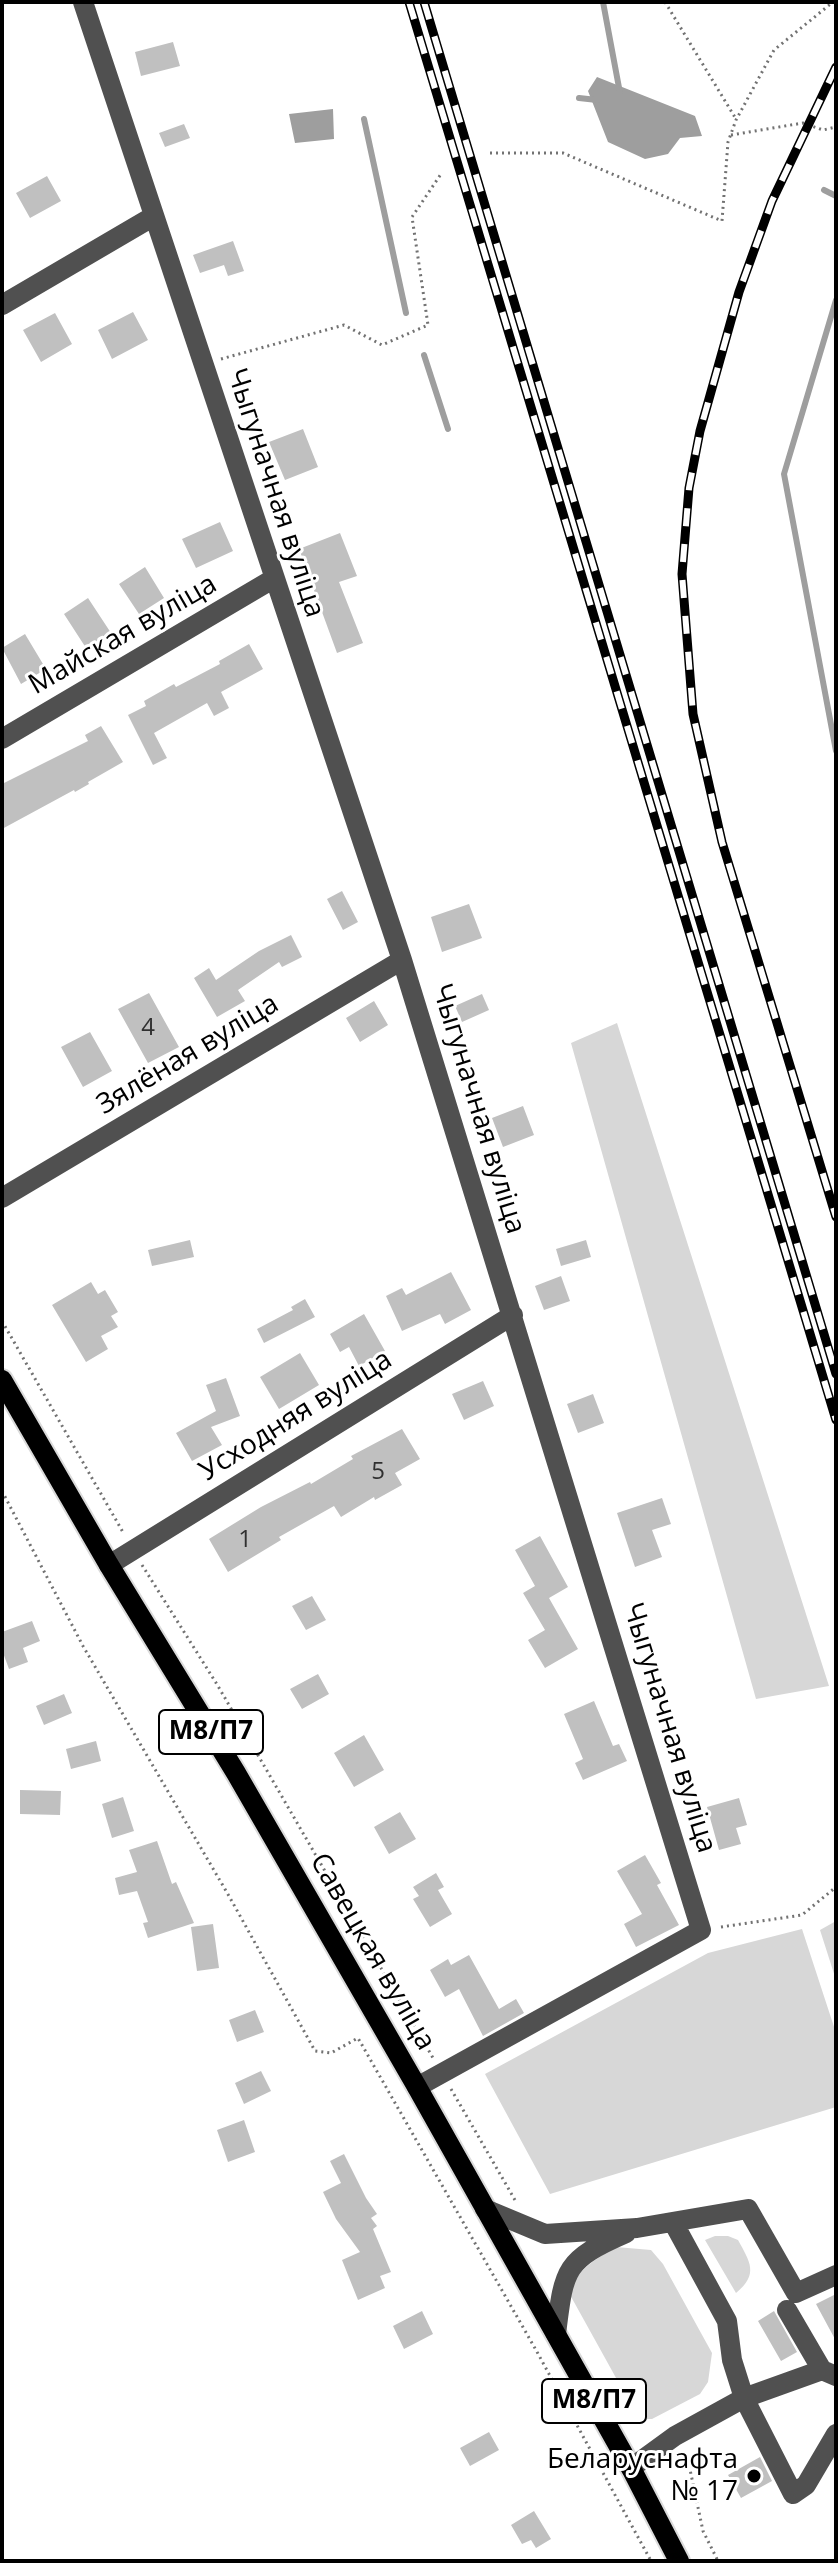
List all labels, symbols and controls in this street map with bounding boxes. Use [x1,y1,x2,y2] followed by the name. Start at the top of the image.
[219,364,331,622] street label: Чыгуначная вуліца
[23,568,223,702] street label: Майская вуліца
[424,980,532,1238] street label: Чыгуначная вуліца
[91,988,285,1122] street label: Зялёная вуліца
[141,1014,155,1042] house number: 4
[194,1343,398,1489] street label: Усходняя вуліца
[371,1458,385,1486] house number: 5
[238,1526,252,1554] house number: 1
[615,1599,723,1857] street label: Чыгуначная вуліца
[159,1710,263,1754] road number: М8/П7
[302,1848,442,2056] street label: Савецкая вуліца
[542,2379,646,2423] road number: М8/П7
[547,2443,738,2509] place label: Беларуснафта № 17
[745,2467,763,2485] marker: Беларуснафта № 17

